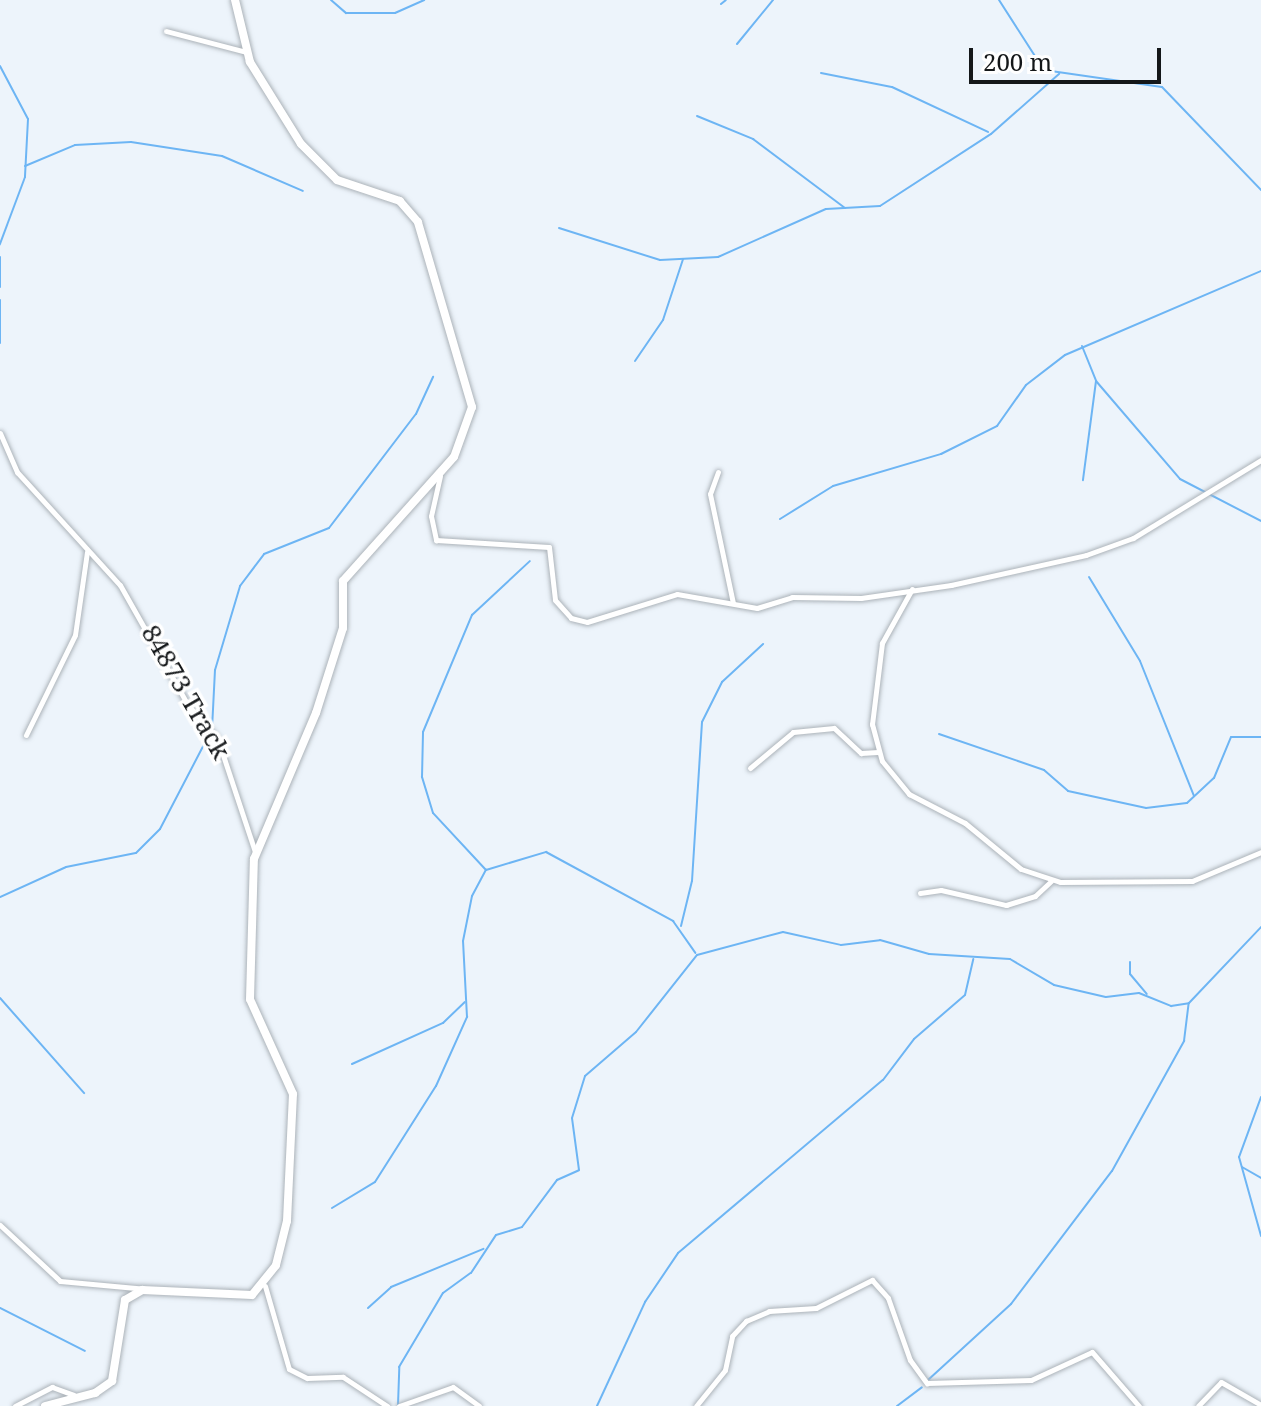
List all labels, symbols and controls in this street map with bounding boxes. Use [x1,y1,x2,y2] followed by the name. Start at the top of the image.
[973,32,1165,82] scale bar
[983,45,1052,78] text: 200 m
[135,619,237,765] street label: 84873 Track

